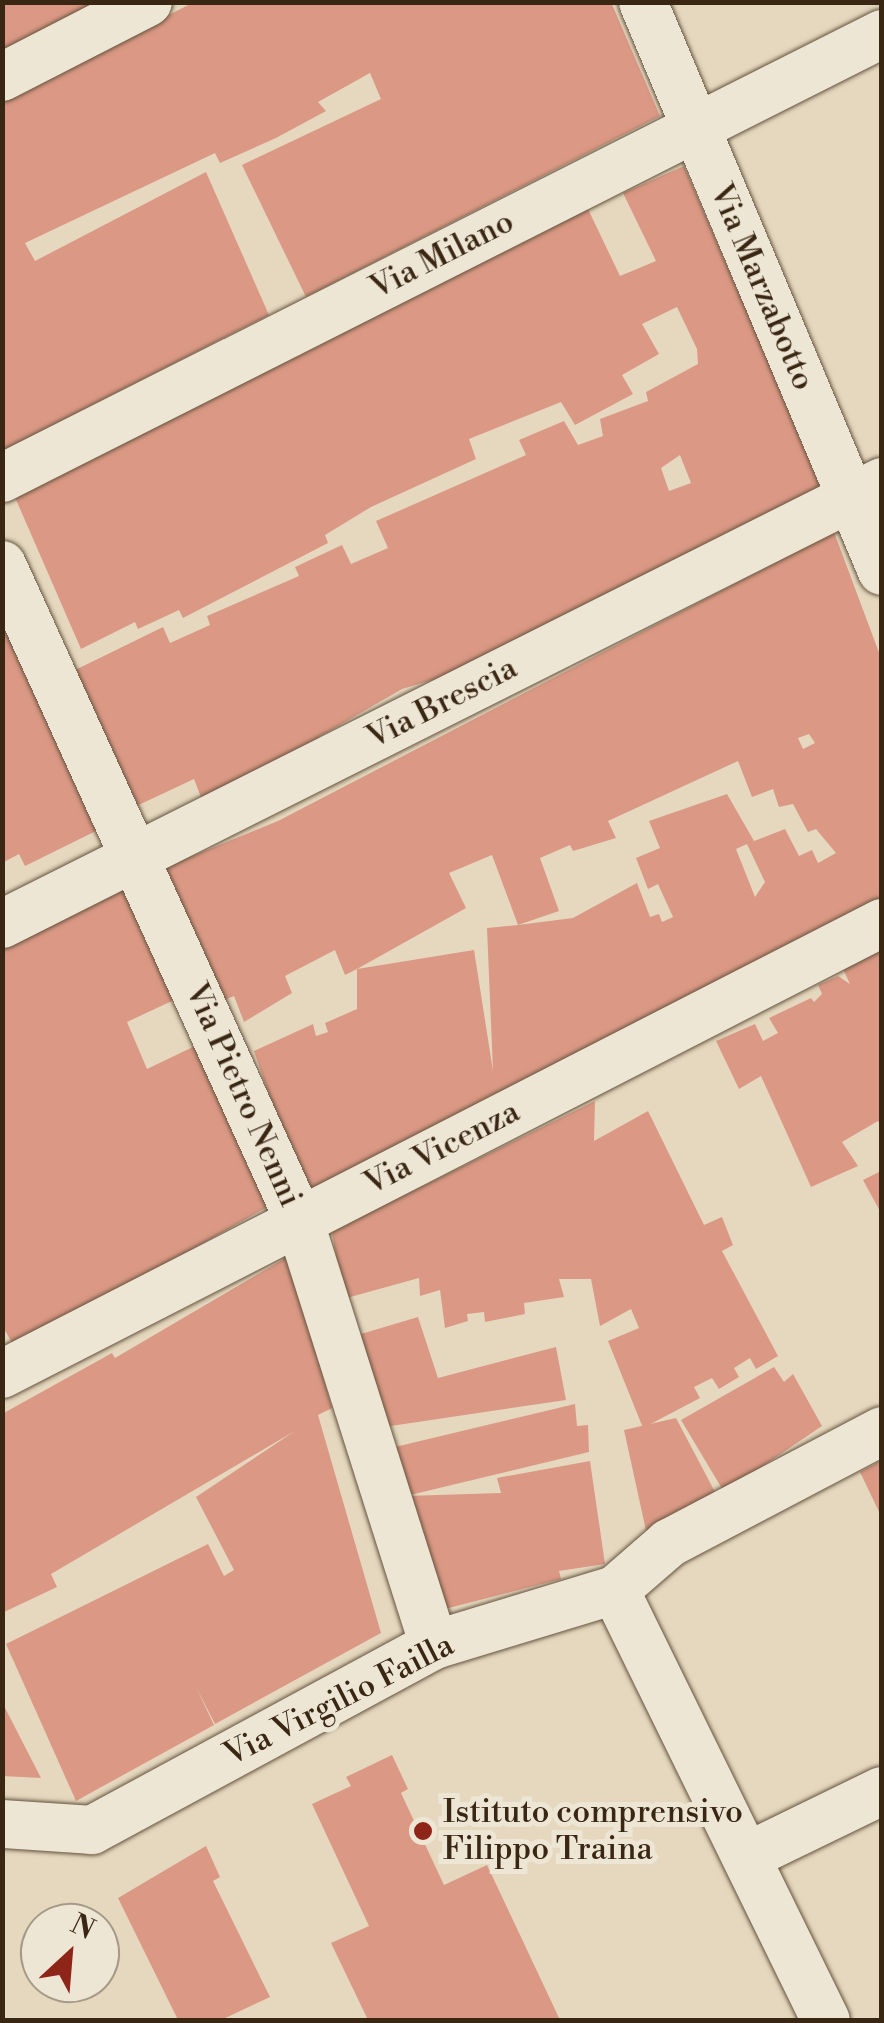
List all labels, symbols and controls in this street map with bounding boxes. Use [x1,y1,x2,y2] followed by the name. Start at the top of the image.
[701,178,823,396] street label: Via Marzabotto
[364,202,520,308] street label: Via Milano
[360,649,524,757] street label: Via Brescia
[177,977,309,1213] street label: Via Pietro Nenni
[358,1093,526,1203] street label: Via Vicenza
[218,1626,460,1774] street label: Via Virgilio Failla
[443,1794,743,1869] place label: Istituto comprensivo Filippo Traina
[412,1820,434,1842] marker: Istituto comprensivo Filippo Traina
[20,1903,120,2003] north arrow
[65,1907,100,1948] text: N

